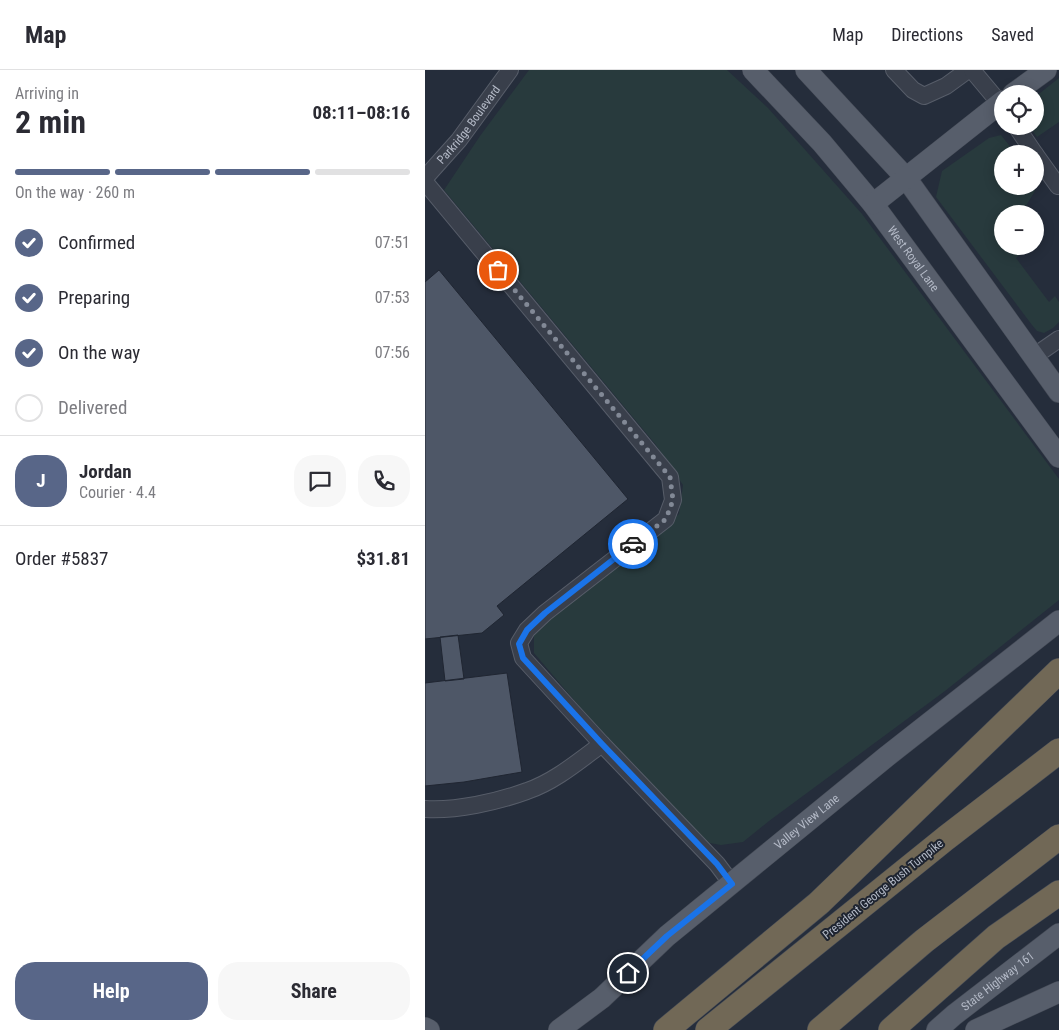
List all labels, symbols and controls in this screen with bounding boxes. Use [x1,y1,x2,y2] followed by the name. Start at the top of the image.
[25,21,66,49] text: Map
[832,24,863,45] text: Map
[891,24,963,45] text: Directions
[991,24,1034,45] text: Saved
[434,83,503,167] street label: Parkridge Boulevard
[15,84,79,103] text: Arriving in
[994,85,1044,255] map controls
[994,85,1044,135] button: locate
[312,101,410,124] text: 08:11–08:16
[15,103,86,141] text: 2 min
[994,145,1044,195] button: +
[15,183,135,202] text: On the way · 260 m
[994,205,1044,255] button: −
[885,223,942,295] street label: West Royal Lane
[15,229,43,257] icon: check
[58,231,135,254] text: Confirmed
[375,233,410,252] text: 07:51
[477,249,519,291] pin
[484,256,512,284] icon: bag
[15,284,43,312] icon: check
[58,286,130,309] text: Preparing
[375,288,410,307] text: 07:53
[15,339,43,367] icon: check
[58,341,140,364] text: On the way
[375,343,410,362] text: 07:56
[58,396,127,419] text: Delivered
[294,455,346,507] button: chat
[358,455,410,507] button: phone
[79,460,132,483] text: Jordan
[36,469,46,492] text: J
[79,483,156,502] text: Courier · 4.4
[608,519,658,569] courier
[619,530,647,558] icon: car
[15,547,108,570] text: Order #5837
[356,547,410,570] text: $31.81
[772,791,842,852] street label: Valley View Lane
[820,836,946,942] street label: President George Bush Turnpike
[958,949,1037,1014] street label: State Highway 161
[607,952,649,994] pin
[614,959,642,987] icon: home
[15,962,208,1020] button: Help
[218,962,410,1020] button: Share

